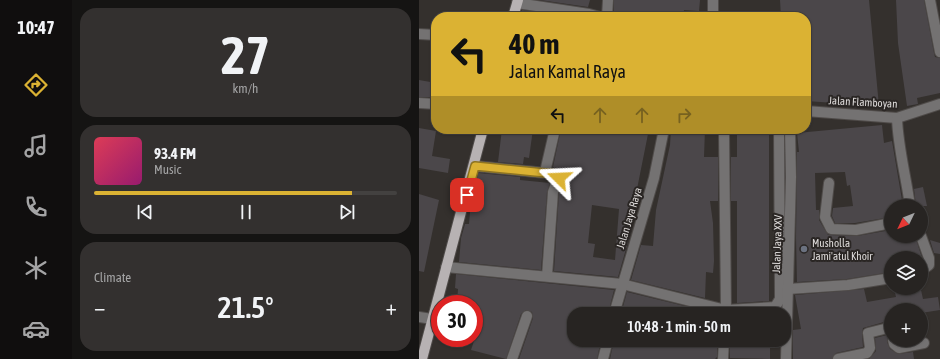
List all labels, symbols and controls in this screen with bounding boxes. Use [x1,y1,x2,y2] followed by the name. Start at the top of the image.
[17,17,55,38] text: 10:47
[221,25,270,85] text: 27
[443,28,495,80] icon: left
[509,28,559,60] text: 40 m
[509,61,626,82] text: Jalan Kamal Raya
[22,71,50,99] icon: directions
[233,81,258,96] text: km/h
[828,94,898,110] street label: Jalan Flamboyan
[547,104,569,126] icon: left
[589,104,611,126] icon: ahead
[631,104,653,126] icon: ahead
[673,104,695,126] icon: right
[22,132,50,160] icon: music
[154,145,196,162] text: 93.4 FM
[538,157,580,199] position arrow
[154,162,181,177] text: Music
[450,178,484,212] pin
[456,184,478,206] icon: arrive
[614,186,644,250] street label: Jalan Jaya Raya
[22,193,50,221] icon: phone
[884,199,928,243] north arrow
[884,199,928,347] map controls
[134,201,156,223] icon: previous
[235,201,257,223] icon: pause
[336,201,358,223] icon: next
[770,214,784,273] street label: Jalan Jaya XXV
[812,237,873,262] place label: Musholla Jami'atul Khoir
[799,244,809,254] marker: Musholla Jami'atul Khoir
[884,251,928,295] button: layers
[22,254,50,282] icon: climate
[94,270,131,285] text: Climate
[218,290,273,324] text: 21.5°
[94,294,105,320] text: −
[386,294,397,320] text: +
[431,295,483,347] speed limit sign: 30
[884,303,928,347] button: +
[22,315,50,343] icon: car
[627,318,731,335] text: 10:48 · 1 min · 50 m

